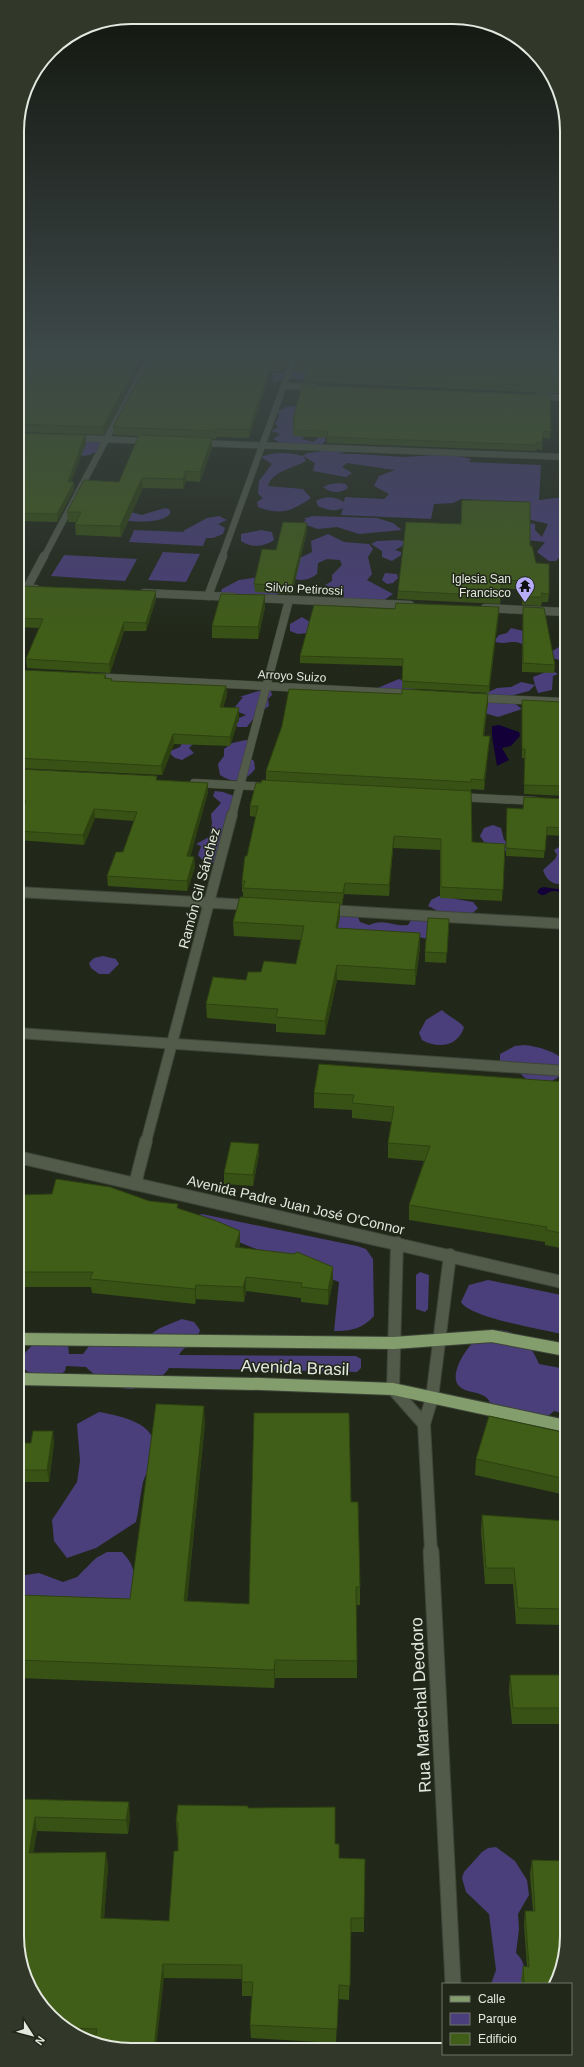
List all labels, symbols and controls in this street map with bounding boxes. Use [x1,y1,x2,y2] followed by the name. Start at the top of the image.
[452,572,511,600] place label: Iglesia San Francisco
[514,575,536,603] temple icon: Iglesia San Francisco
[265,580,343,598] street label: Silvio Petirossi
[257,667,327,685] street label: Arroyo Suizo
[175,826,223,950] street label: Ramón Gil Sánchez
[186,1172,407,1238] street label: Avenida Padre Juan José O'Connor
[241,1357,349,1379] street label: Avenida Brasil
[407,1617,435,1793] street label: Rua Marechal Deodoro
[442,1983,572,2055] legend
[478,1992,506,2006] text: Calle
[478,2012,517,2026] text: Parque
[12,2015,52,2055] north arrow
[478,2032,517,2046] text: Edificio
[33,2034,47,2048] text: N

